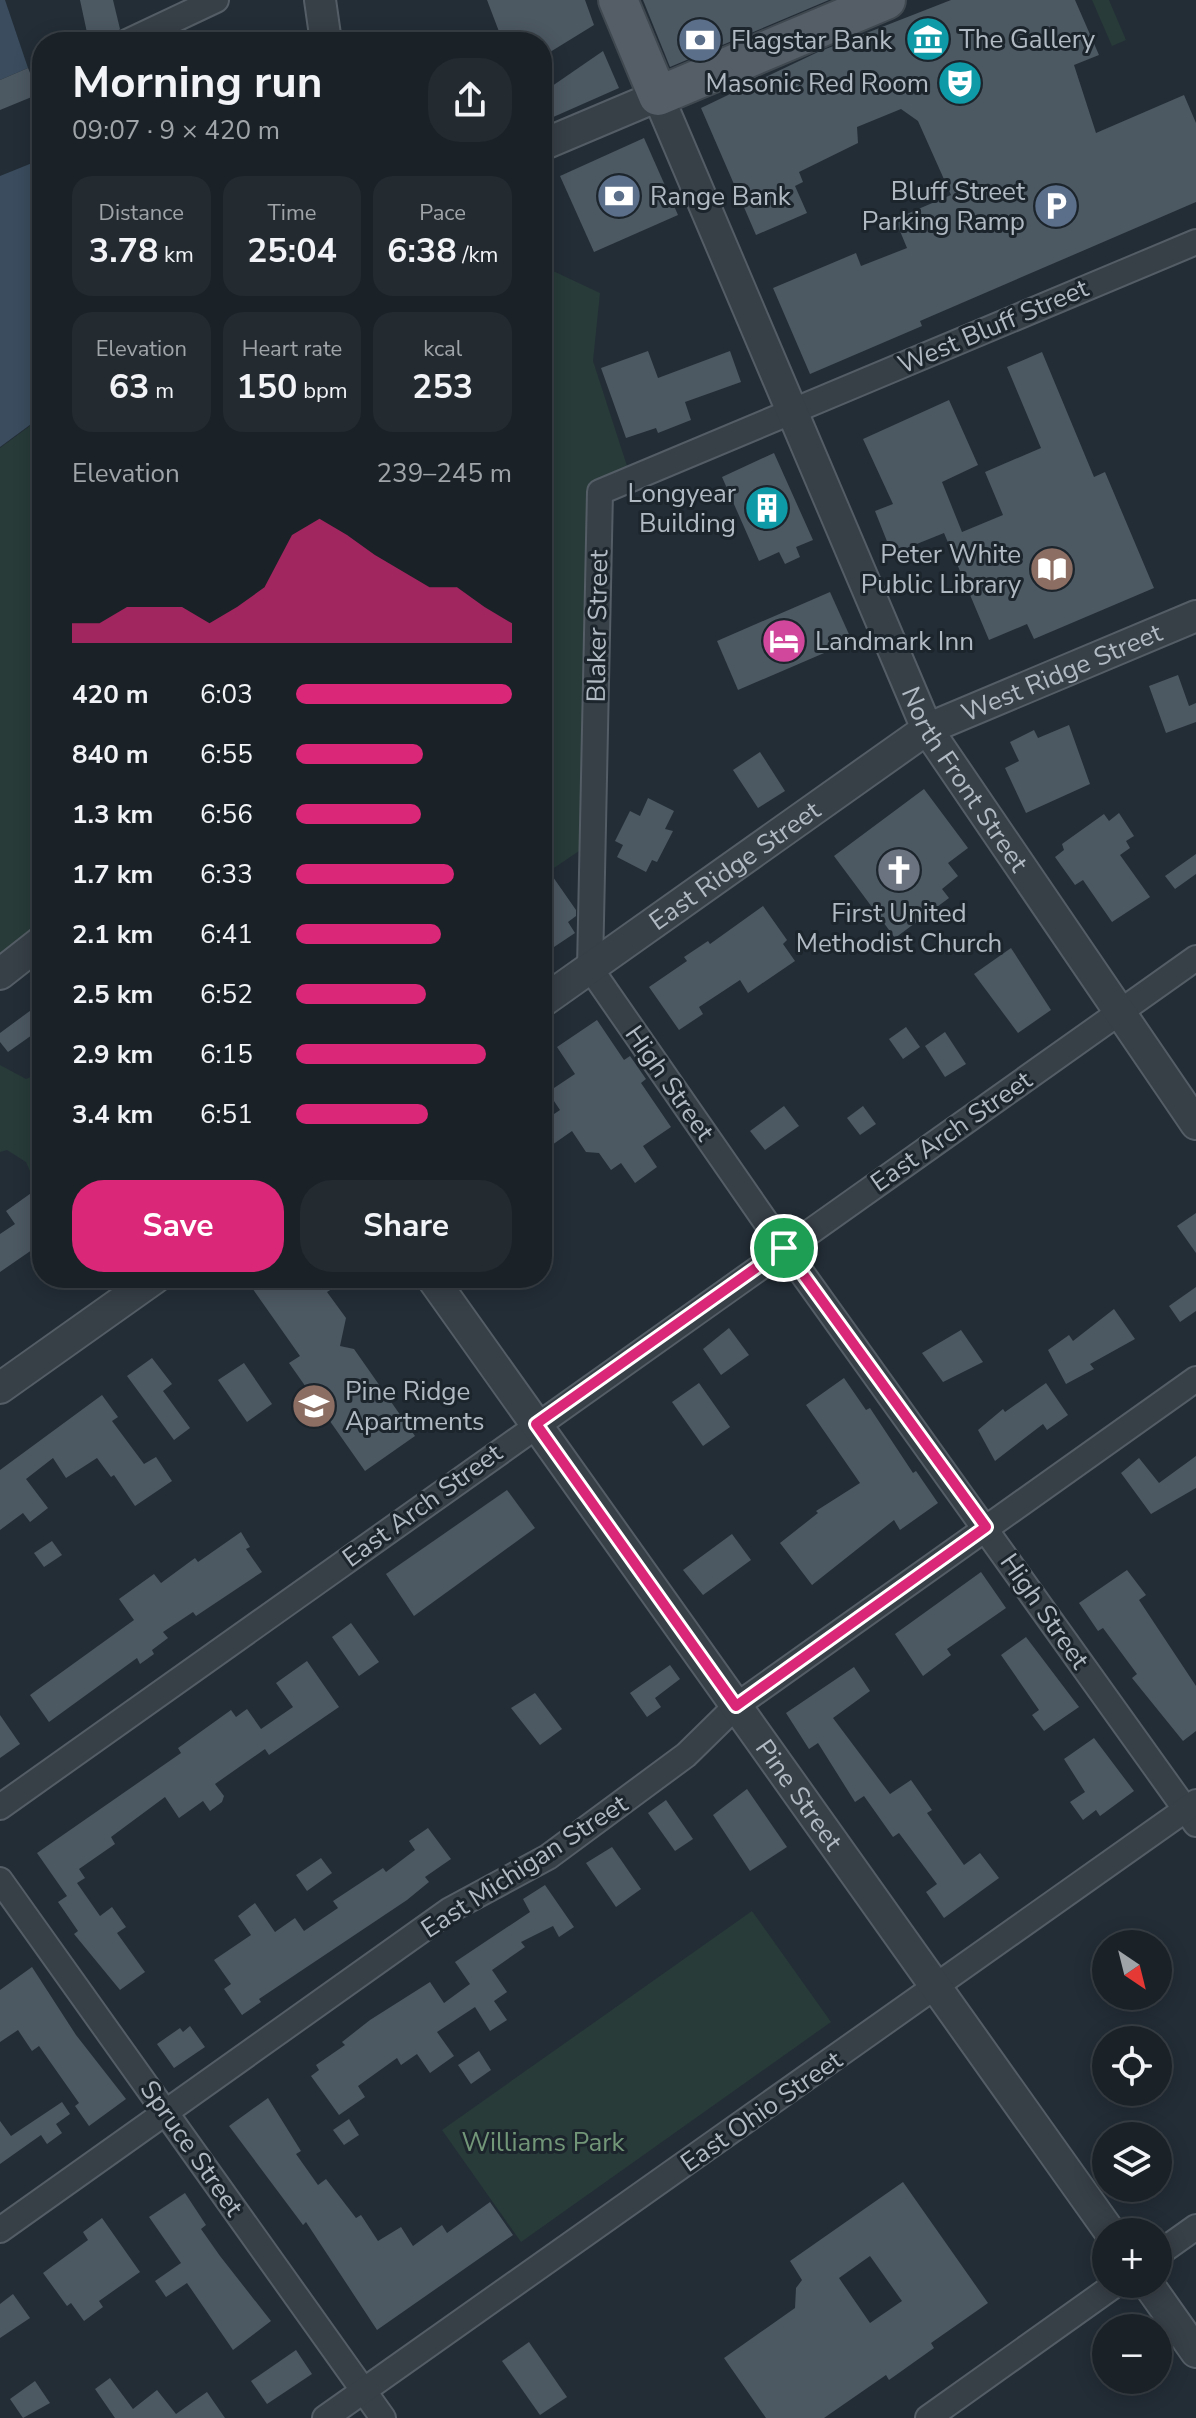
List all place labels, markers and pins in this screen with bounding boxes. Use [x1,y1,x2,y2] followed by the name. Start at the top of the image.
[904,15,952,63] museum icon: The Gallery
[676,16,724,64] bank icon: Flagstar Bank
[959,22,1096,57] place label: The Gallery
[731,23,893,58] place label: Flagstar Bank
[936,59,984,107] theatre icon: Masonic Red Room
[705,66,929,101] place label: Masonic Red Room
[595,172,643,220] bank icon: Range Bank
[862,174,1026,239] place label: Bluff Street Parking Ramp
[650,179,792,214] place label: Range Bank
[1032,182,1080,230] parking icon: Bluff Street Parking Ramp
[627,476,737,541] place label: Longyear Building
[743,484,791,532] building icon: Longyear Building
[861,537,1022,602] place label: Peter White Public Library
[1028,545,1076,593] library icon: Peter White Public Library
[760,617,808,665] hotel icon: Landmark Inn
[815,624,974,659] place label: Landmark Inn
[875,846,923,894] church icon: First United Methodist Church
[796,896,1002,961] place label: First United Methodist Church
[750,1214,818,1282] pin
[345,1374,484,1439] place label: Pine Ridge Apartments
[290,1382,338,1430] school or university icon: Pine Ridge Apartments

